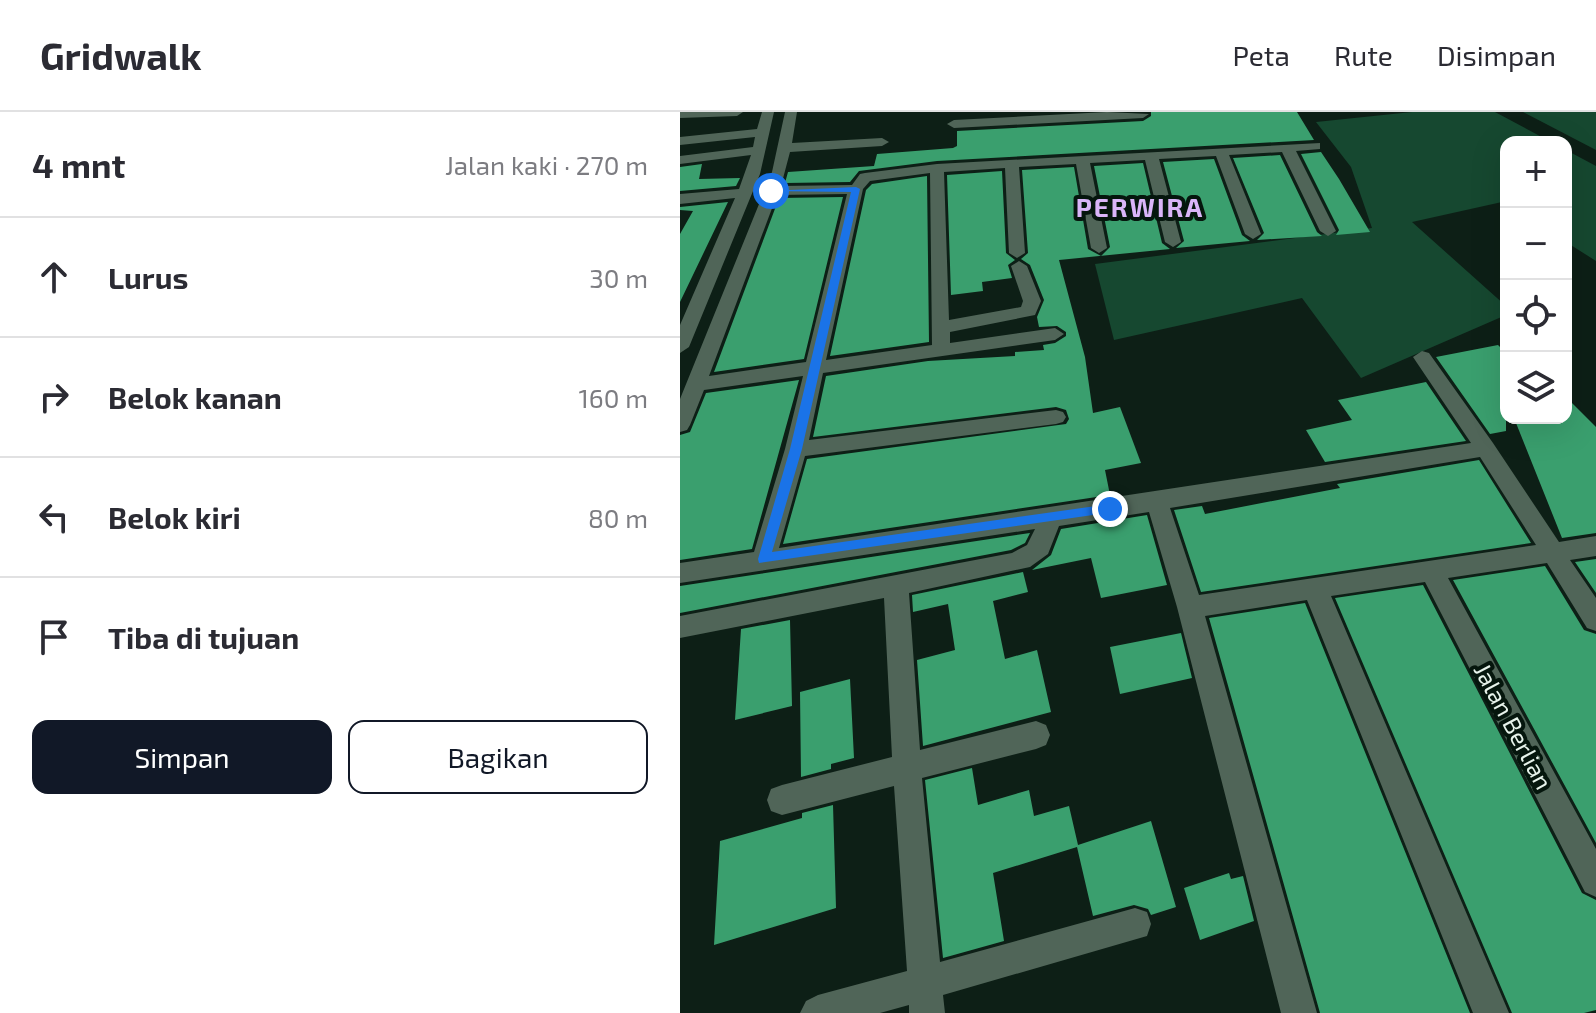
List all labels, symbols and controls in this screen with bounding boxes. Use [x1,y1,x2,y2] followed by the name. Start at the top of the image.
[40,32,202,78] text: Gridwalk
[1232,38,1290,72] text: Peta
[1334,38,1393,72] text: Rute
[1437,38,1556,72] text: Disimpan
[1500,136,1572,424] map controls
[1500,136,1572,208] button: +
[32,144,125,185] text: 4 mnt
[445,149,648,180] text: Jalan kaki · 270 m
[753,173,789,209] route start
[1076,191,1204,222] district label: PERWIRA
[1500,208,1572,280] button: −
[32,255,76,299] icon: ahead
[108,259,188,295] text: Lurus
[589,262,648,293] text: 30 m
[1500,280,1572,352] button: locate
[1500,352,1572,424] button: layers
[32,375,76,419] icon: right
[108,379,282,415] text: Belok kanan
[579,382,648,413] text: 160 m
[1092,491,1128,527] route end
[32,495,76,539] icon: left
[108,499,241,535] text: Belok kiri
[588,502,648,533] text: 80 m
[32,615,76,659] icon: arrive
[108,619,299,655] text: Tiba di tujuan
[1469,658,1559,794] street label: Jalan Berlian
[32,720,332,794] button: Simpan
[348,720,648,794] button: Bagikan

